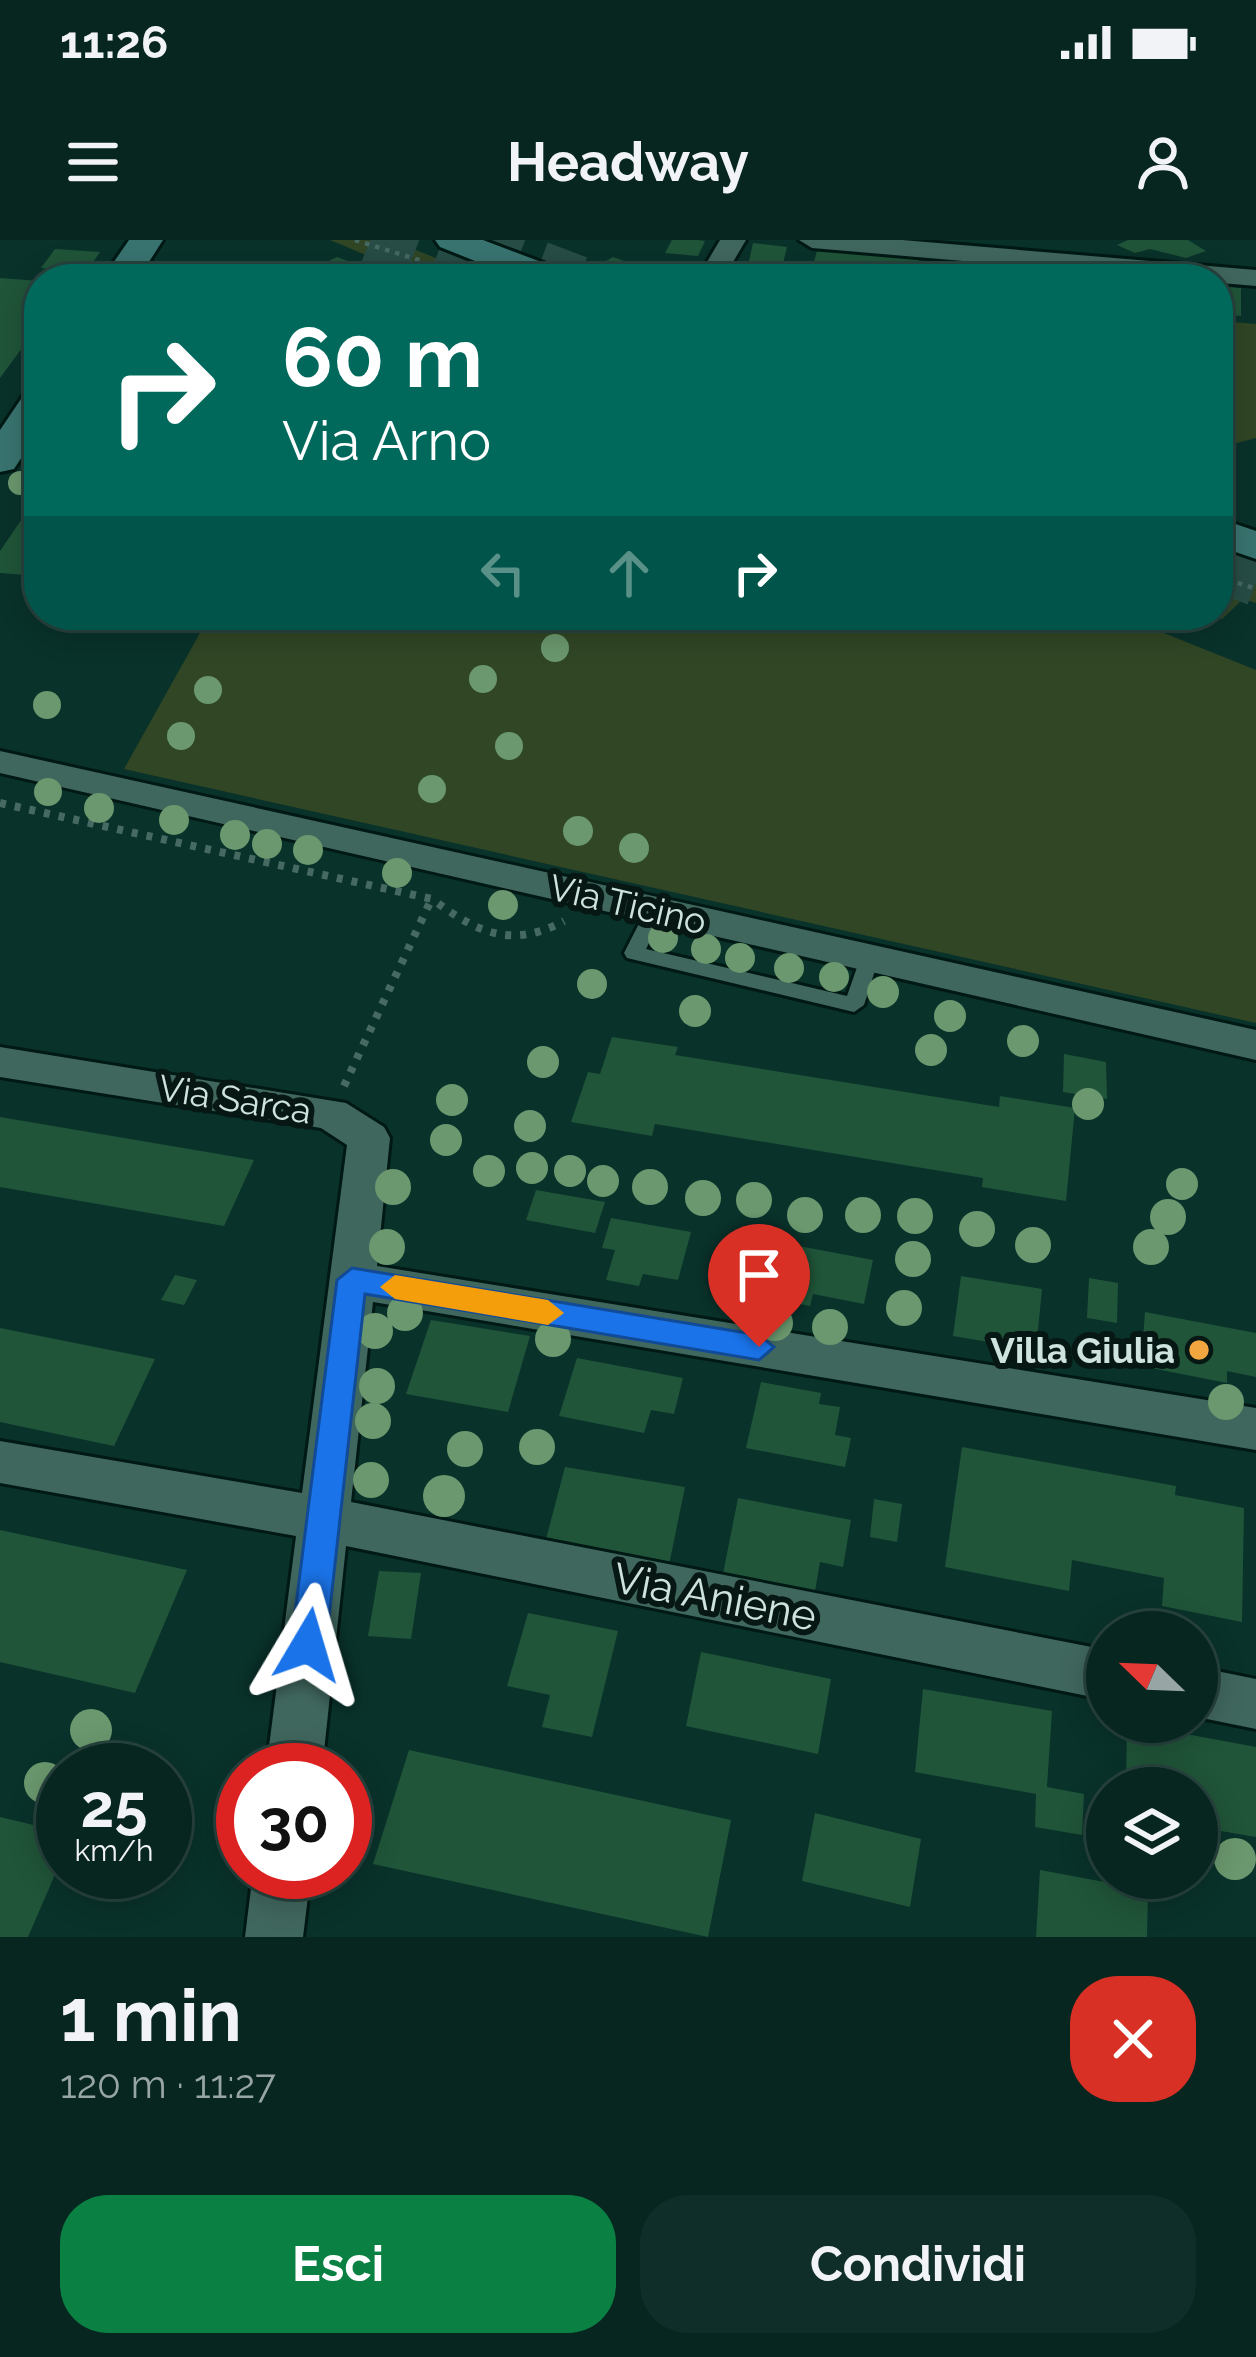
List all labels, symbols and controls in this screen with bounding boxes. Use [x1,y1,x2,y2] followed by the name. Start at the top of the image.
[60,16,168,69] text: 11:26
[60,129,126,195] icon: menu
[1130,129,1196,195] icon: person
[507,130,749,194] text: Headway
[282,308,483,407] text: 60 m
[84,312,240,468] icon: right
[282,409,491,473] text: Via Arno
[470,540,536,606] icon: left
[596,540,662,606] icon: ahead
[722,540,788,606] icon: right
[545,866,711,942] street label: Via Ticino
[156,1066,314,1132] street label: Via Sarca
[708,1224,810,1347] pin
[726,1242,792,1308] icon: arrive
[991,1329,1175,1371] place label: Villa Giulia
[1186,1337,1212,1363] marker: Villa Giulia
[609,1553,821,1641] street label: Via Aniene
[245,1582,371,1708] position arrow
[1086,1611,1218,1743] north arrow
[1086,1611,1218,1899] map controls
[216,1743,372,1899] speed limit sign: 30
[1086,1767,1218,1899] button: layers
[80,1771,148,1841] text: 25
[74,1833,154,1868] text: km/h
[60,1973,242,2058] text: 1 min
[1070,1976,1196,2102] button: close
[60,2061,276,2107] text: 120 m · 11:27
[60,2195,616,2333] button: Esci
[640,2195,1196,2333] button: Condividi

